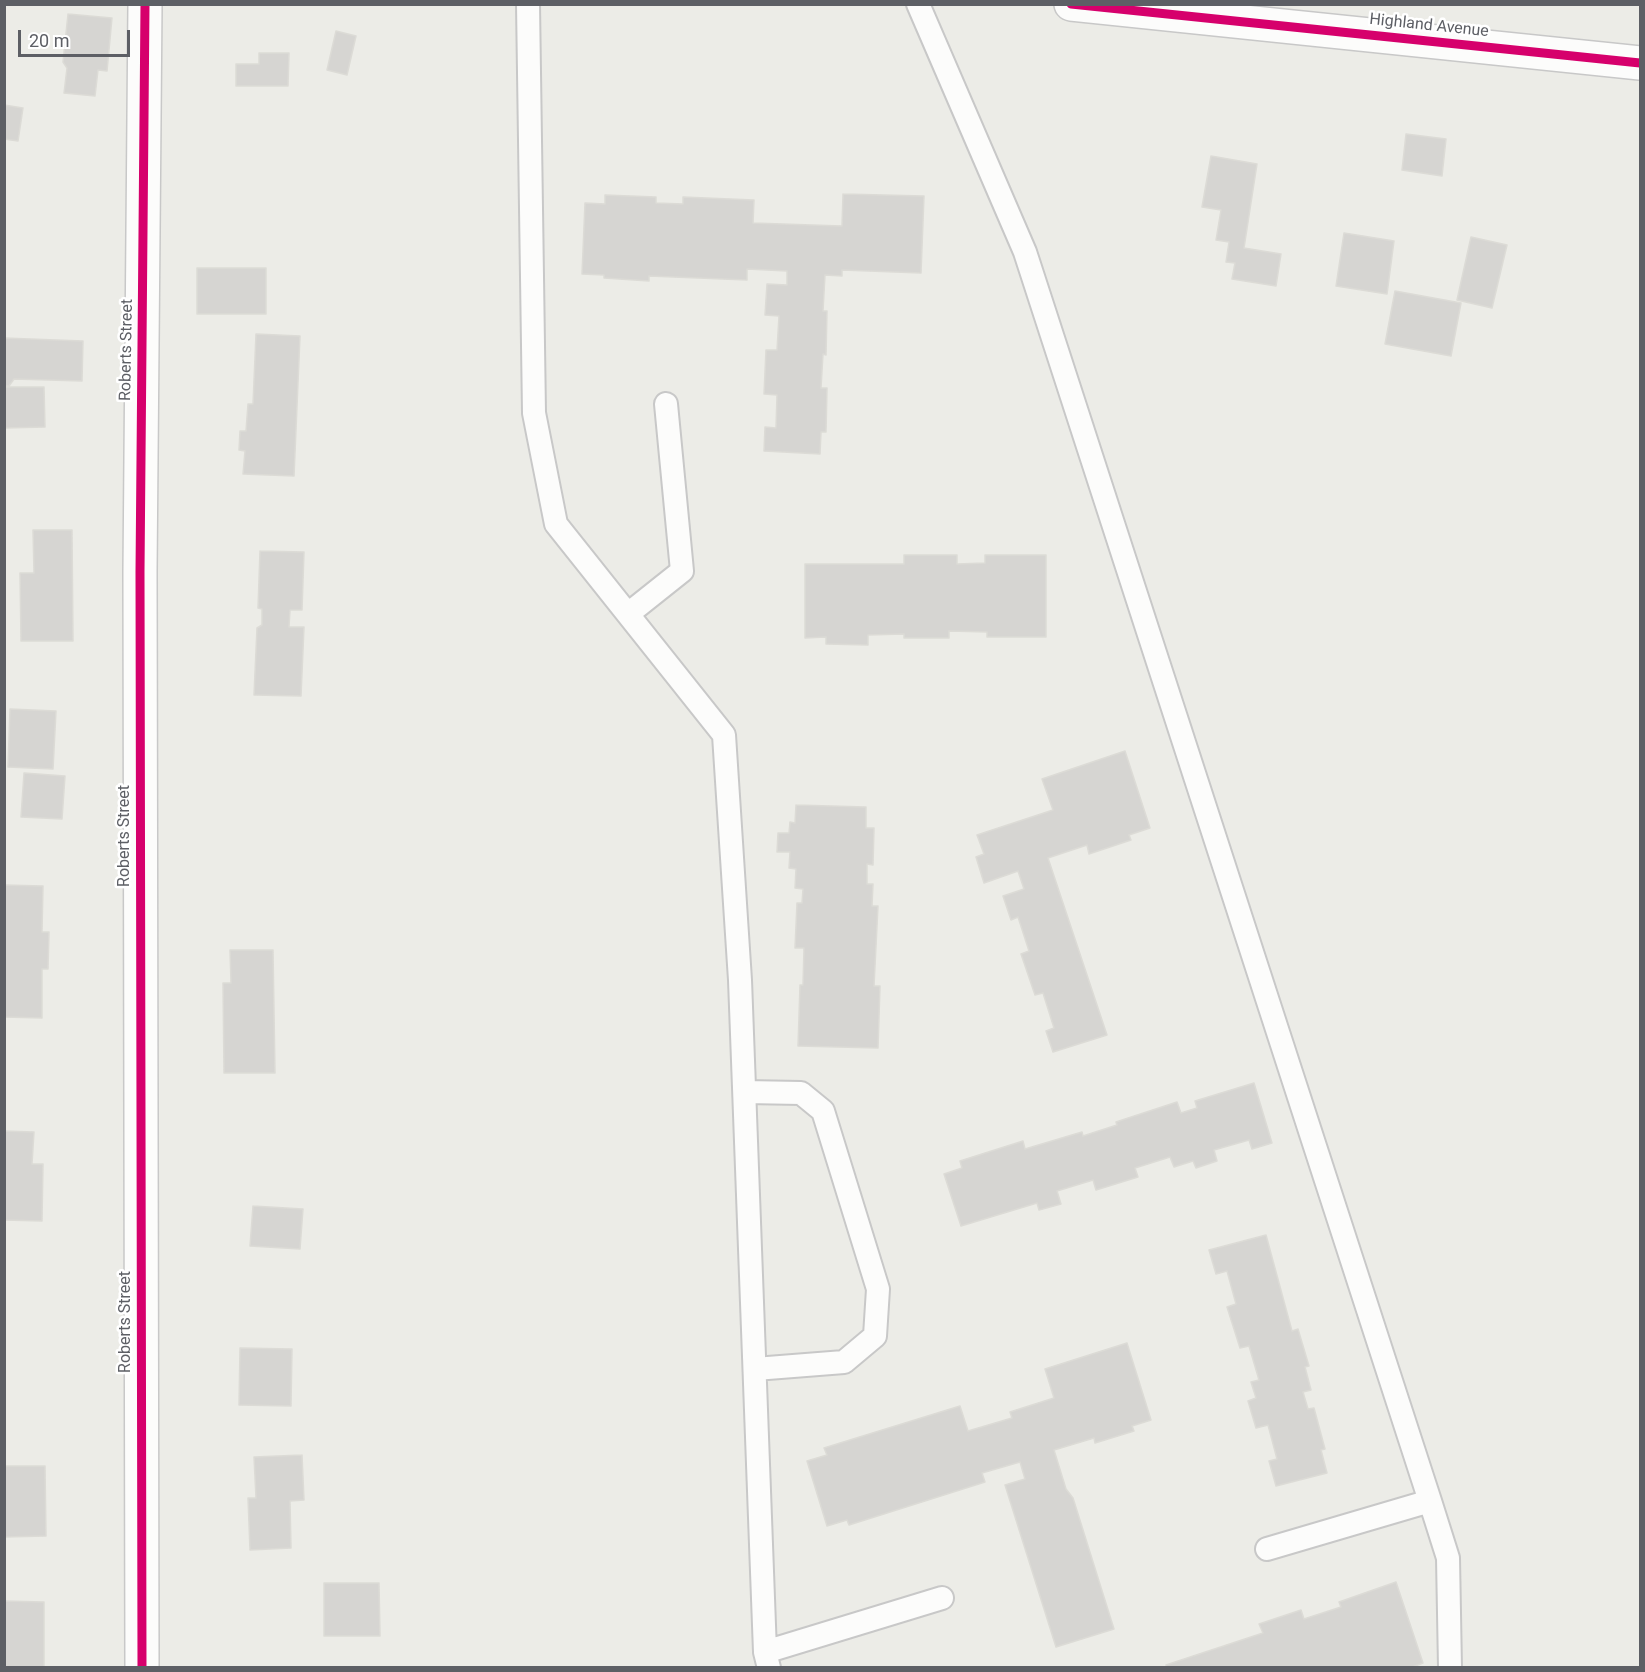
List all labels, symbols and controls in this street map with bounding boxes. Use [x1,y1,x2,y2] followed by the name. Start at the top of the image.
[1368,10,1490,42] street label: Highland Avenue
[21,18,134,56] scale bar
[29,30,69,51] text: 20 m
[117,299,137,401] street label: Roberts Street
[115,785,135,887] street label: Roberts Street
[116,1271,136,1373] street label: Roberts Street

